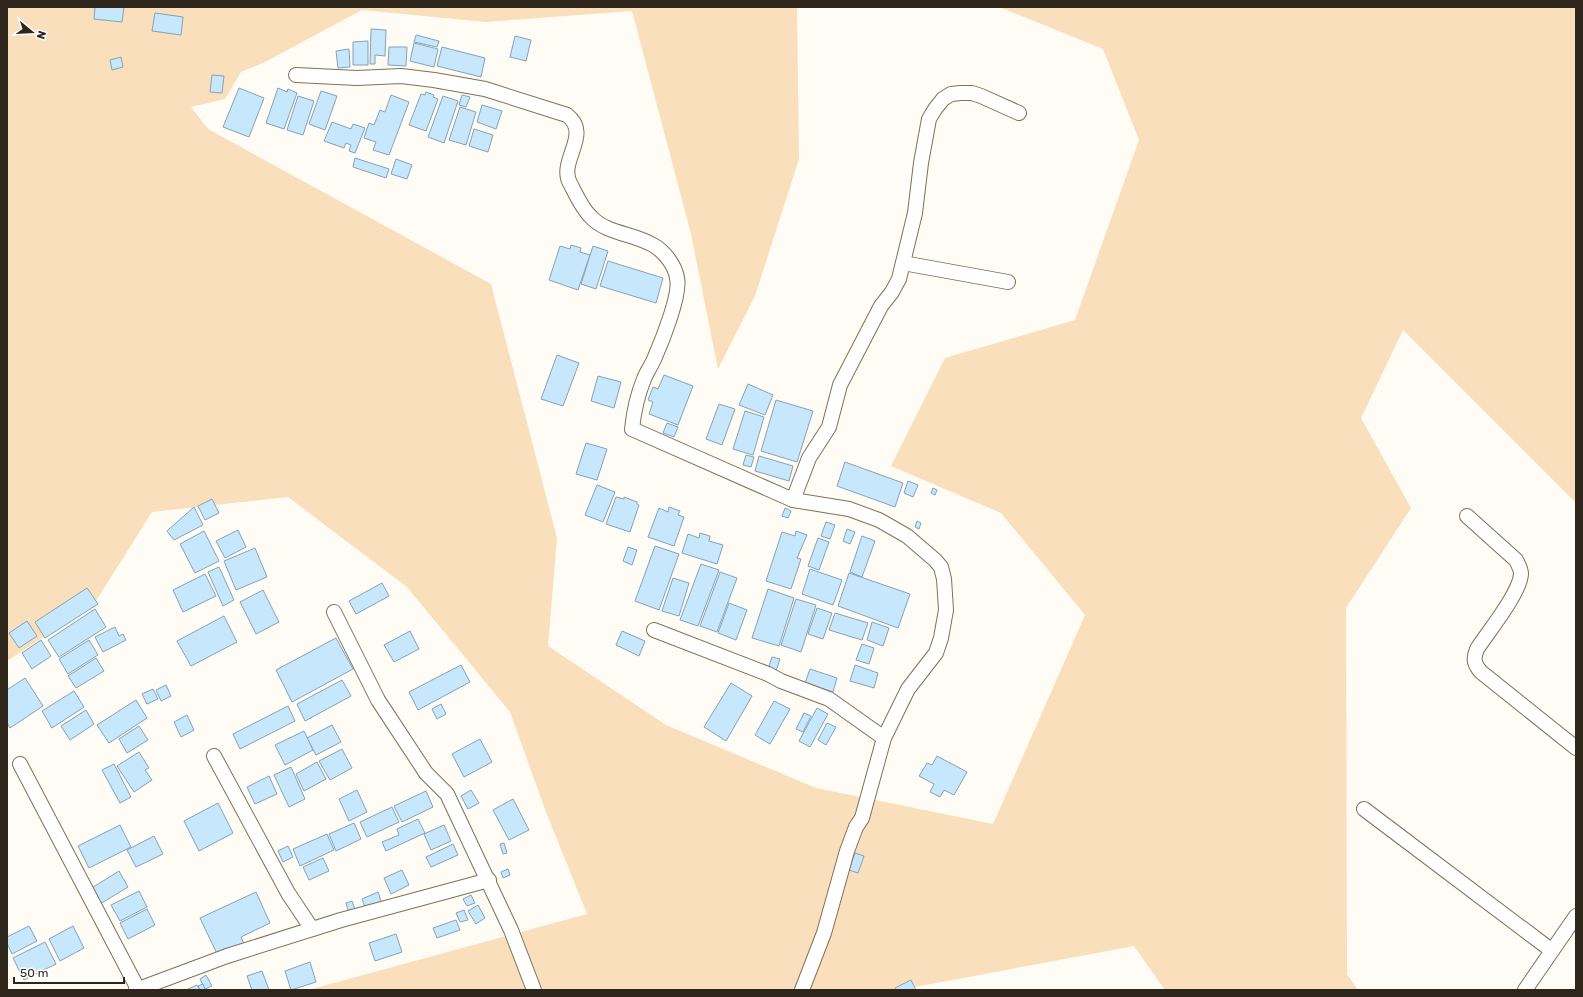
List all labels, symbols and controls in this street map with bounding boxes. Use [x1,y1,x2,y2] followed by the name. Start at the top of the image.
[12,12,52,52] north arrow
[34,29,48,41] text: N
[14,959,124,985] scale bar
[20,966,48,980] text: 50 m

